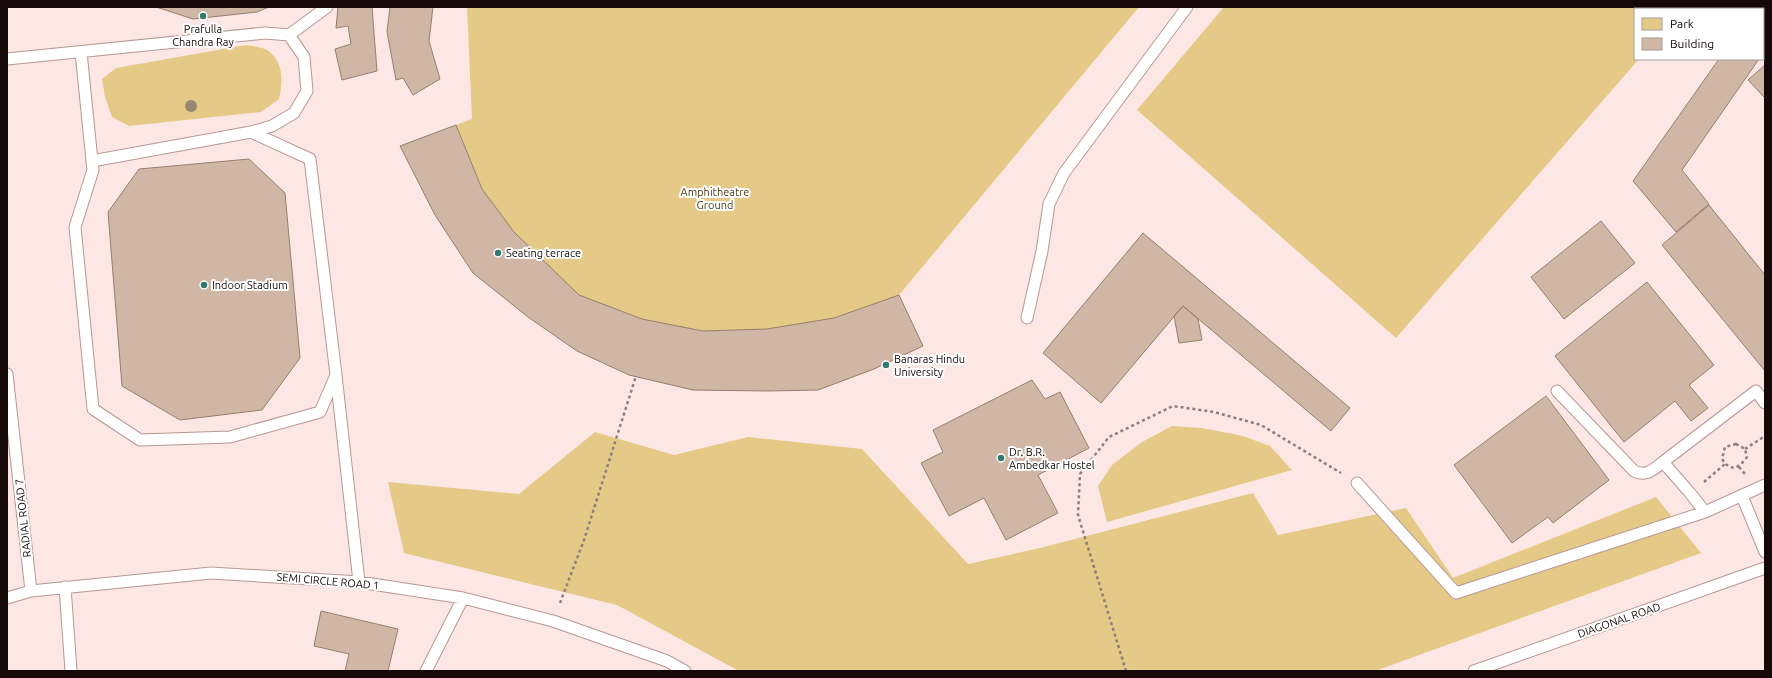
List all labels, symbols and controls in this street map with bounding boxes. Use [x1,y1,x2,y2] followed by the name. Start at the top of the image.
[1634,8,1764,60] legend
[198,11,208,21] marker: Prafulla Chandra Ray
[1670,17,1694,30] text: Park
[172,23,234,48] place label: Prafulla Chandra Ray
[1670,37,1714,50] text: Building
[681,186,749,211] park label: Amphitheatre Ground
[506,247,581,259] place label: Seating terrace
[493,248,503,258] marker: Seating terrace
[212,279,288,291] place label: Indoor Stadium
[199,280,209,290] marker: Indoor Stadium
[894,353,965,378] place label: Banaras Hindu University
[881,360,891,370] marker: Banaras Hindu University
[1009,446,1095,471] place label: Dr. B.R. Ambedkar Hostel
[996,453,1006,463] marker: Dr. B.R. Ambedkar Hostel
[13,478,33,558] street label: RADIAL ROAD 7
[276,571,380,591] street label: SEMI CIRCLE ROAD 1
[1576,600,1662,640] street label: DIAGONAL ROAD

